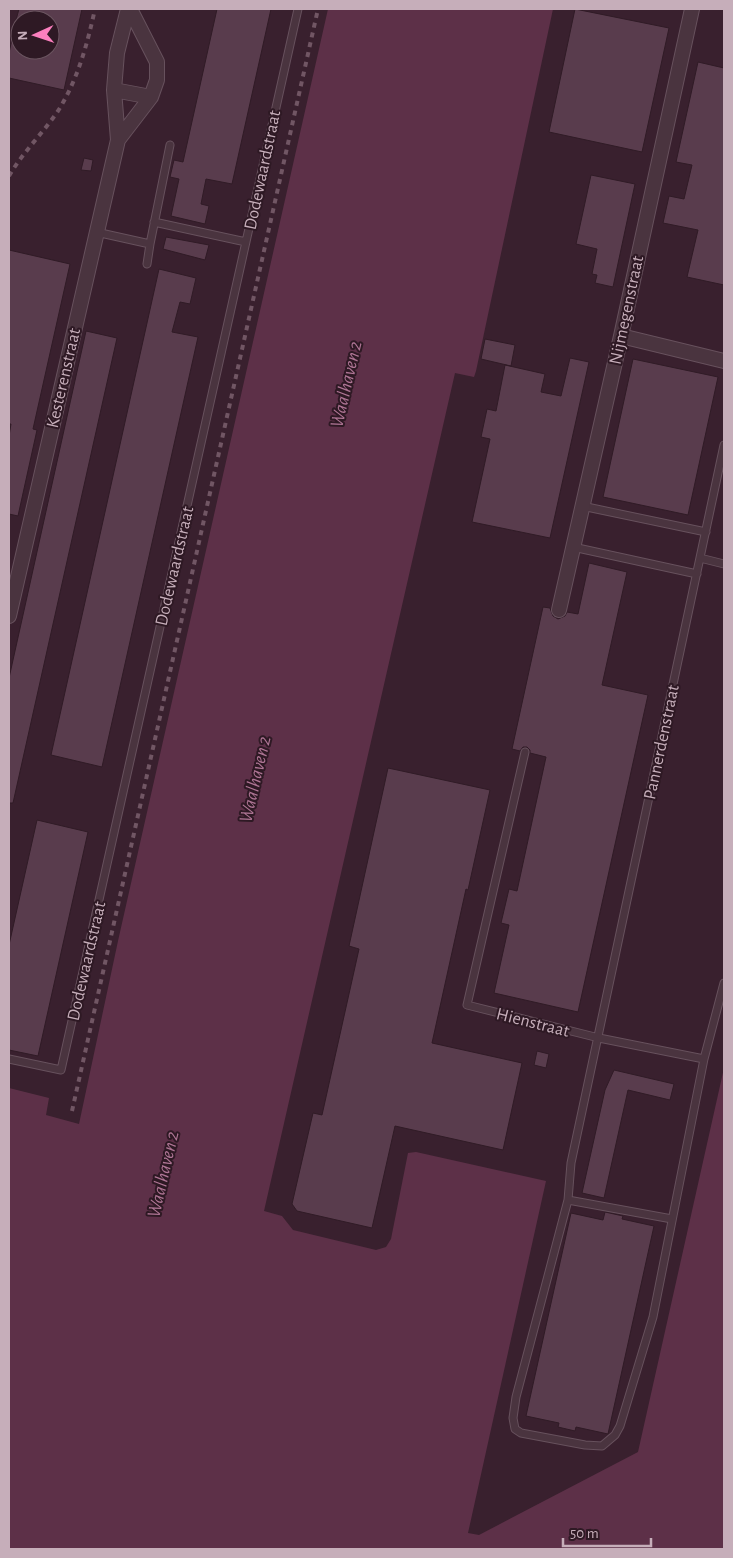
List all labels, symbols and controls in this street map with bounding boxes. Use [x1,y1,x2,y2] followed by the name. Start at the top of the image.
[10,10,60,60] north arrow
[16,30,30,41] text: N
[242,108,285,232] street label: Dodewaardstraat
[607,254,647,366] street label: Nijmegenstraat
[44,326,84,430] street label: Kesterenstraat
[327,339,366,429] water label: Waalhaven 2
[152,505,198,628] street label: Dodewaardstraat
[641,683,683,801] street label: Pannerdenstraat
[236,734,275,824] water label: Waalhaven 2
[64,900,110,1023] street label: Dodewaardstraat
[494,1005,571,1041] street label: Hienstraat
[144,1129,183,1219] water label: Waalhaven 2
[563,1516,650,1548] scale bar
[570,1526,599,1541] text: 50 m

